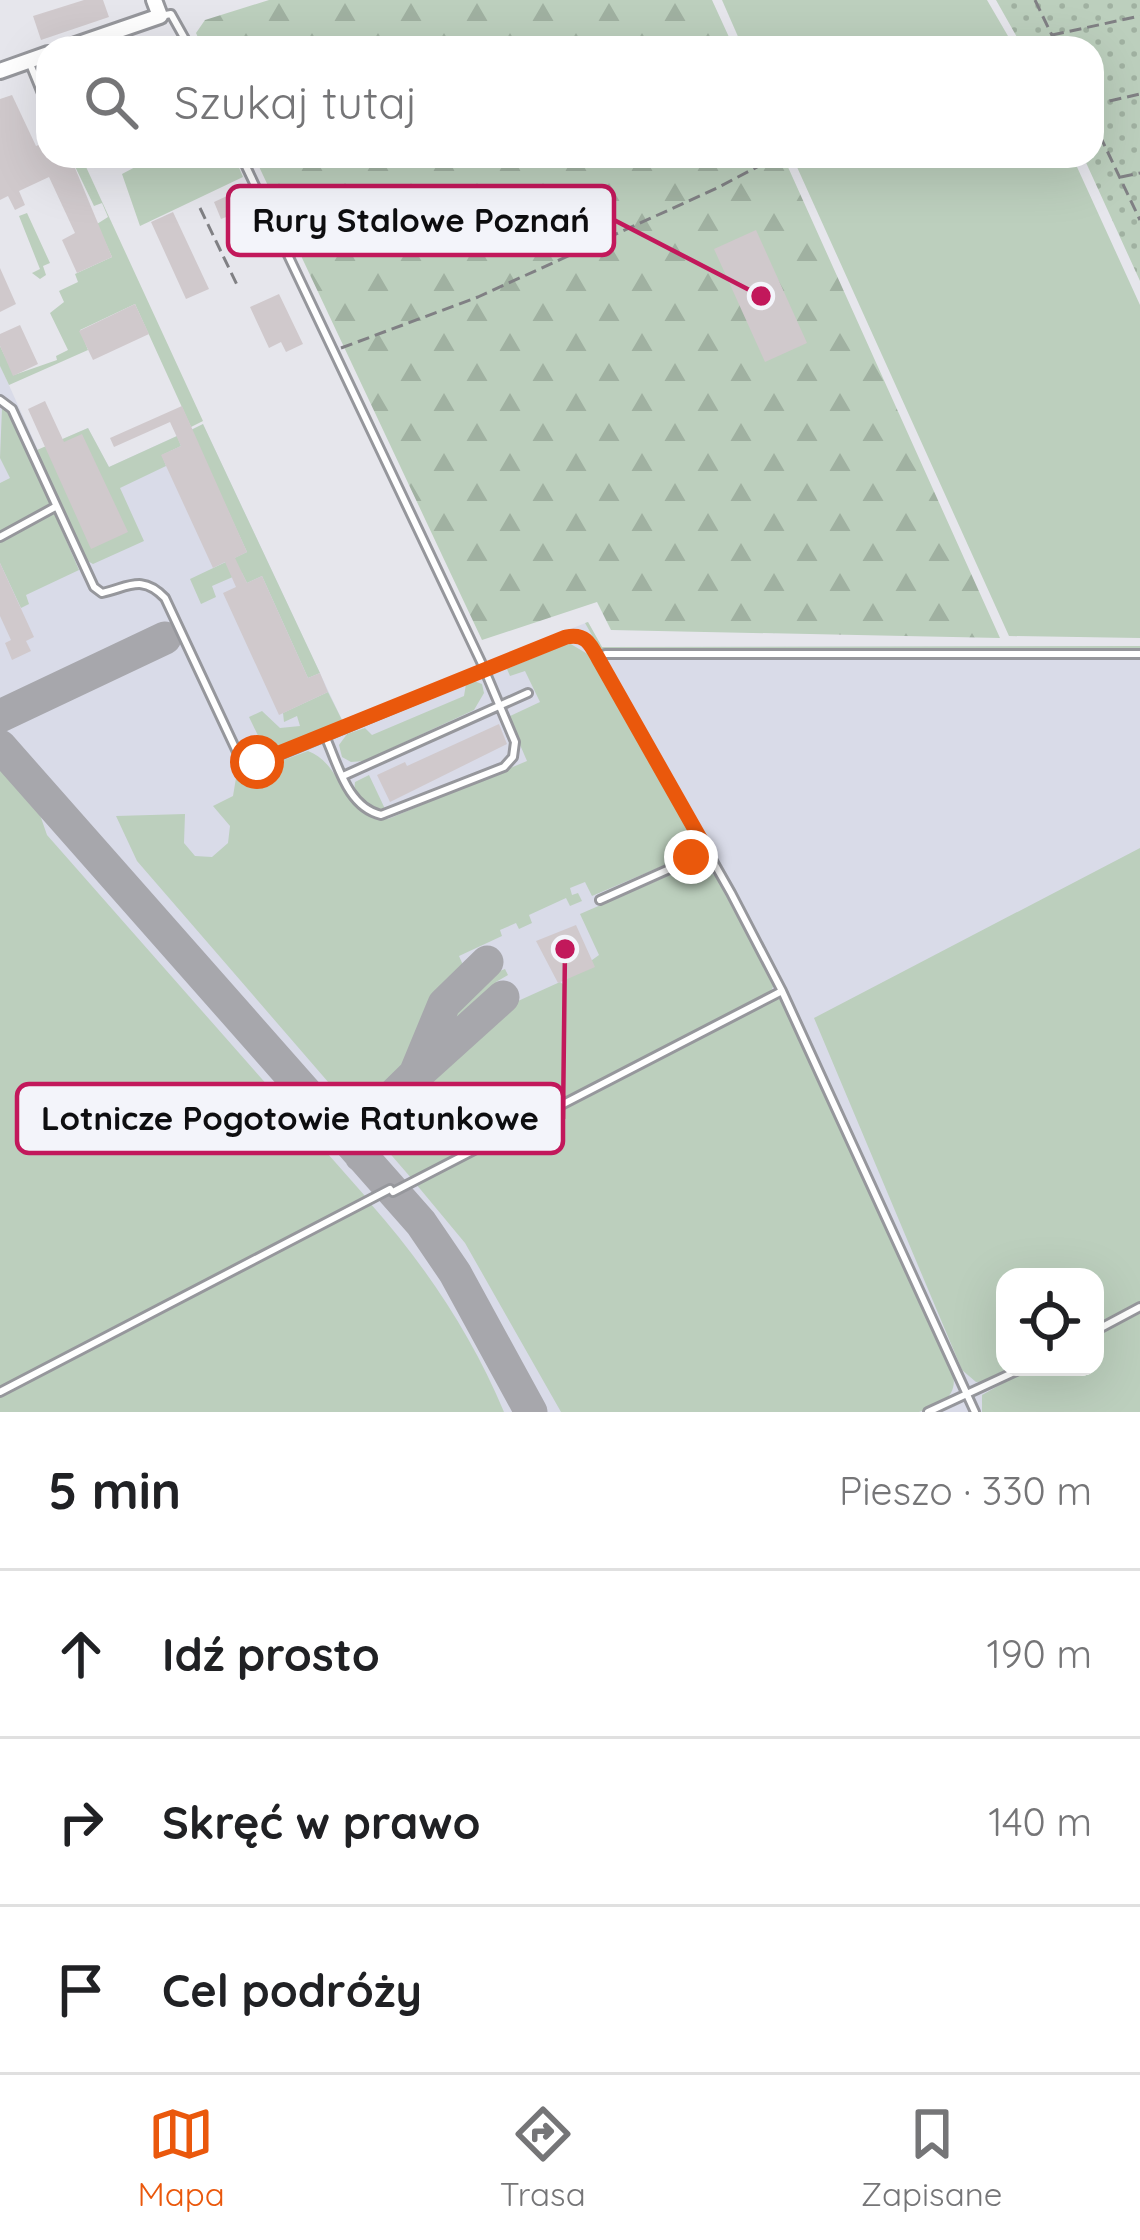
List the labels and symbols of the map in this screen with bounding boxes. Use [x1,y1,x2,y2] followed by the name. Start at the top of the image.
[228,186,614,255] callout: Rury Stalowe Poznań
[252,199,590,240] text: Rury Stalowe Poznań
[230,735,284,789] route start
[664,830,718,884] route end
[17,1084,563,1153] callout: Lotnicze Pogotowie Ratunkowe
[41,1097,539,1138] text: Lotnicze Pogotowie Ratunkowe

